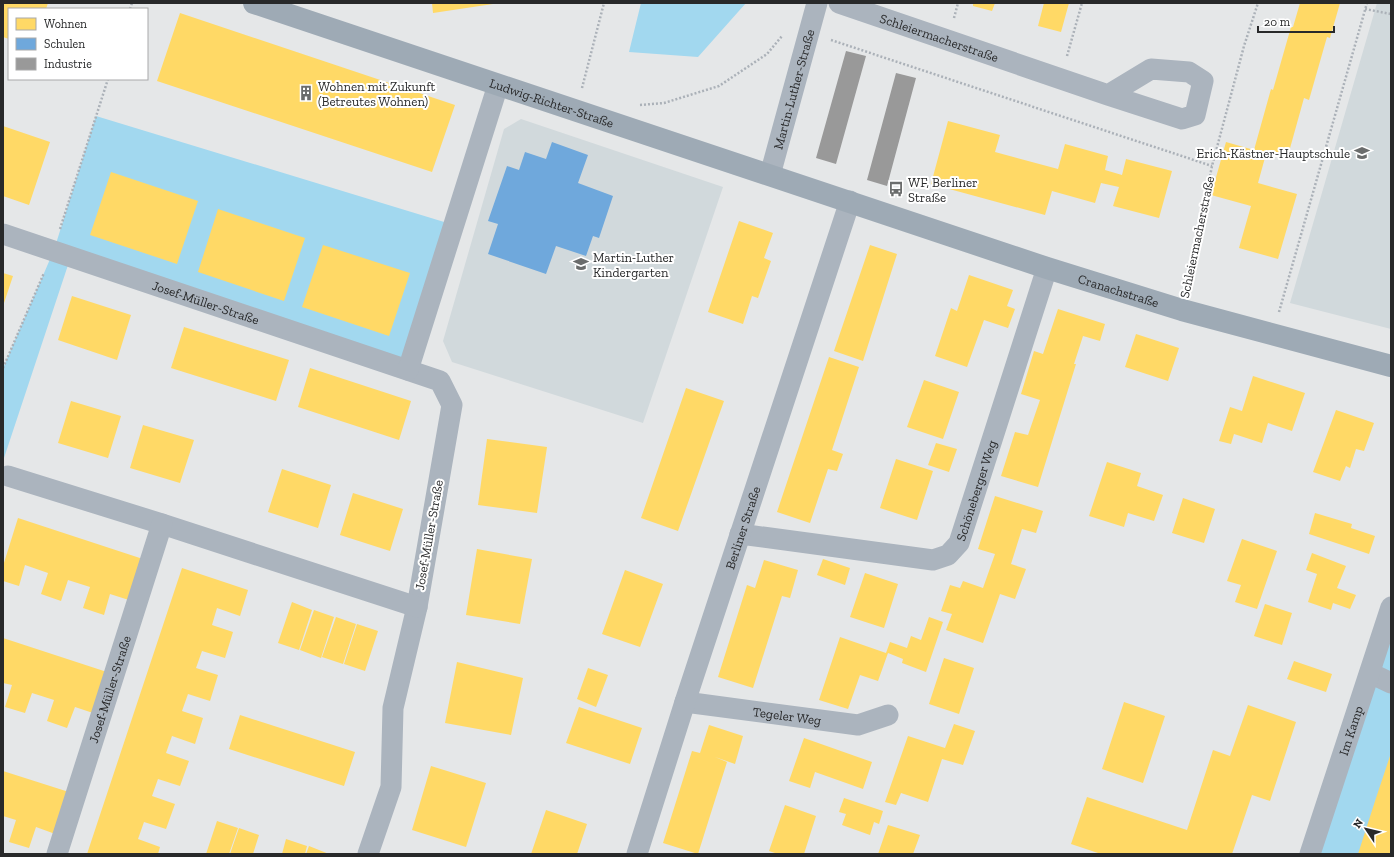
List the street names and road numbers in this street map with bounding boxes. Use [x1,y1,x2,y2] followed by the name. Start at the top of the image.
[878,10,1001,65] street label: Schleiermacherstraße
[770,28,817,151] street label: Martin-Luther-Straße
[488,75,616,130] street label: Ludwig-Richter-Straße
[1177,175,1217,299] street label: Schleiermacherstraße
[1076,271,1161,310] street label: Cranachstraße
[150,277,261,327] street label: Josef-Müller-Straße
[953,438,999,543] street label: Schöneberger Weg
[412,479,446,591] street label: Josef-Müller-Straße
[722,484,763,571] street label: Berliner Straße
[85,634,134,745] street label: Josef-Müller-Straße
[752,704,822,728] street label: Tegeler Weg
[1335,704,1366,757] street label: Im Kamp

